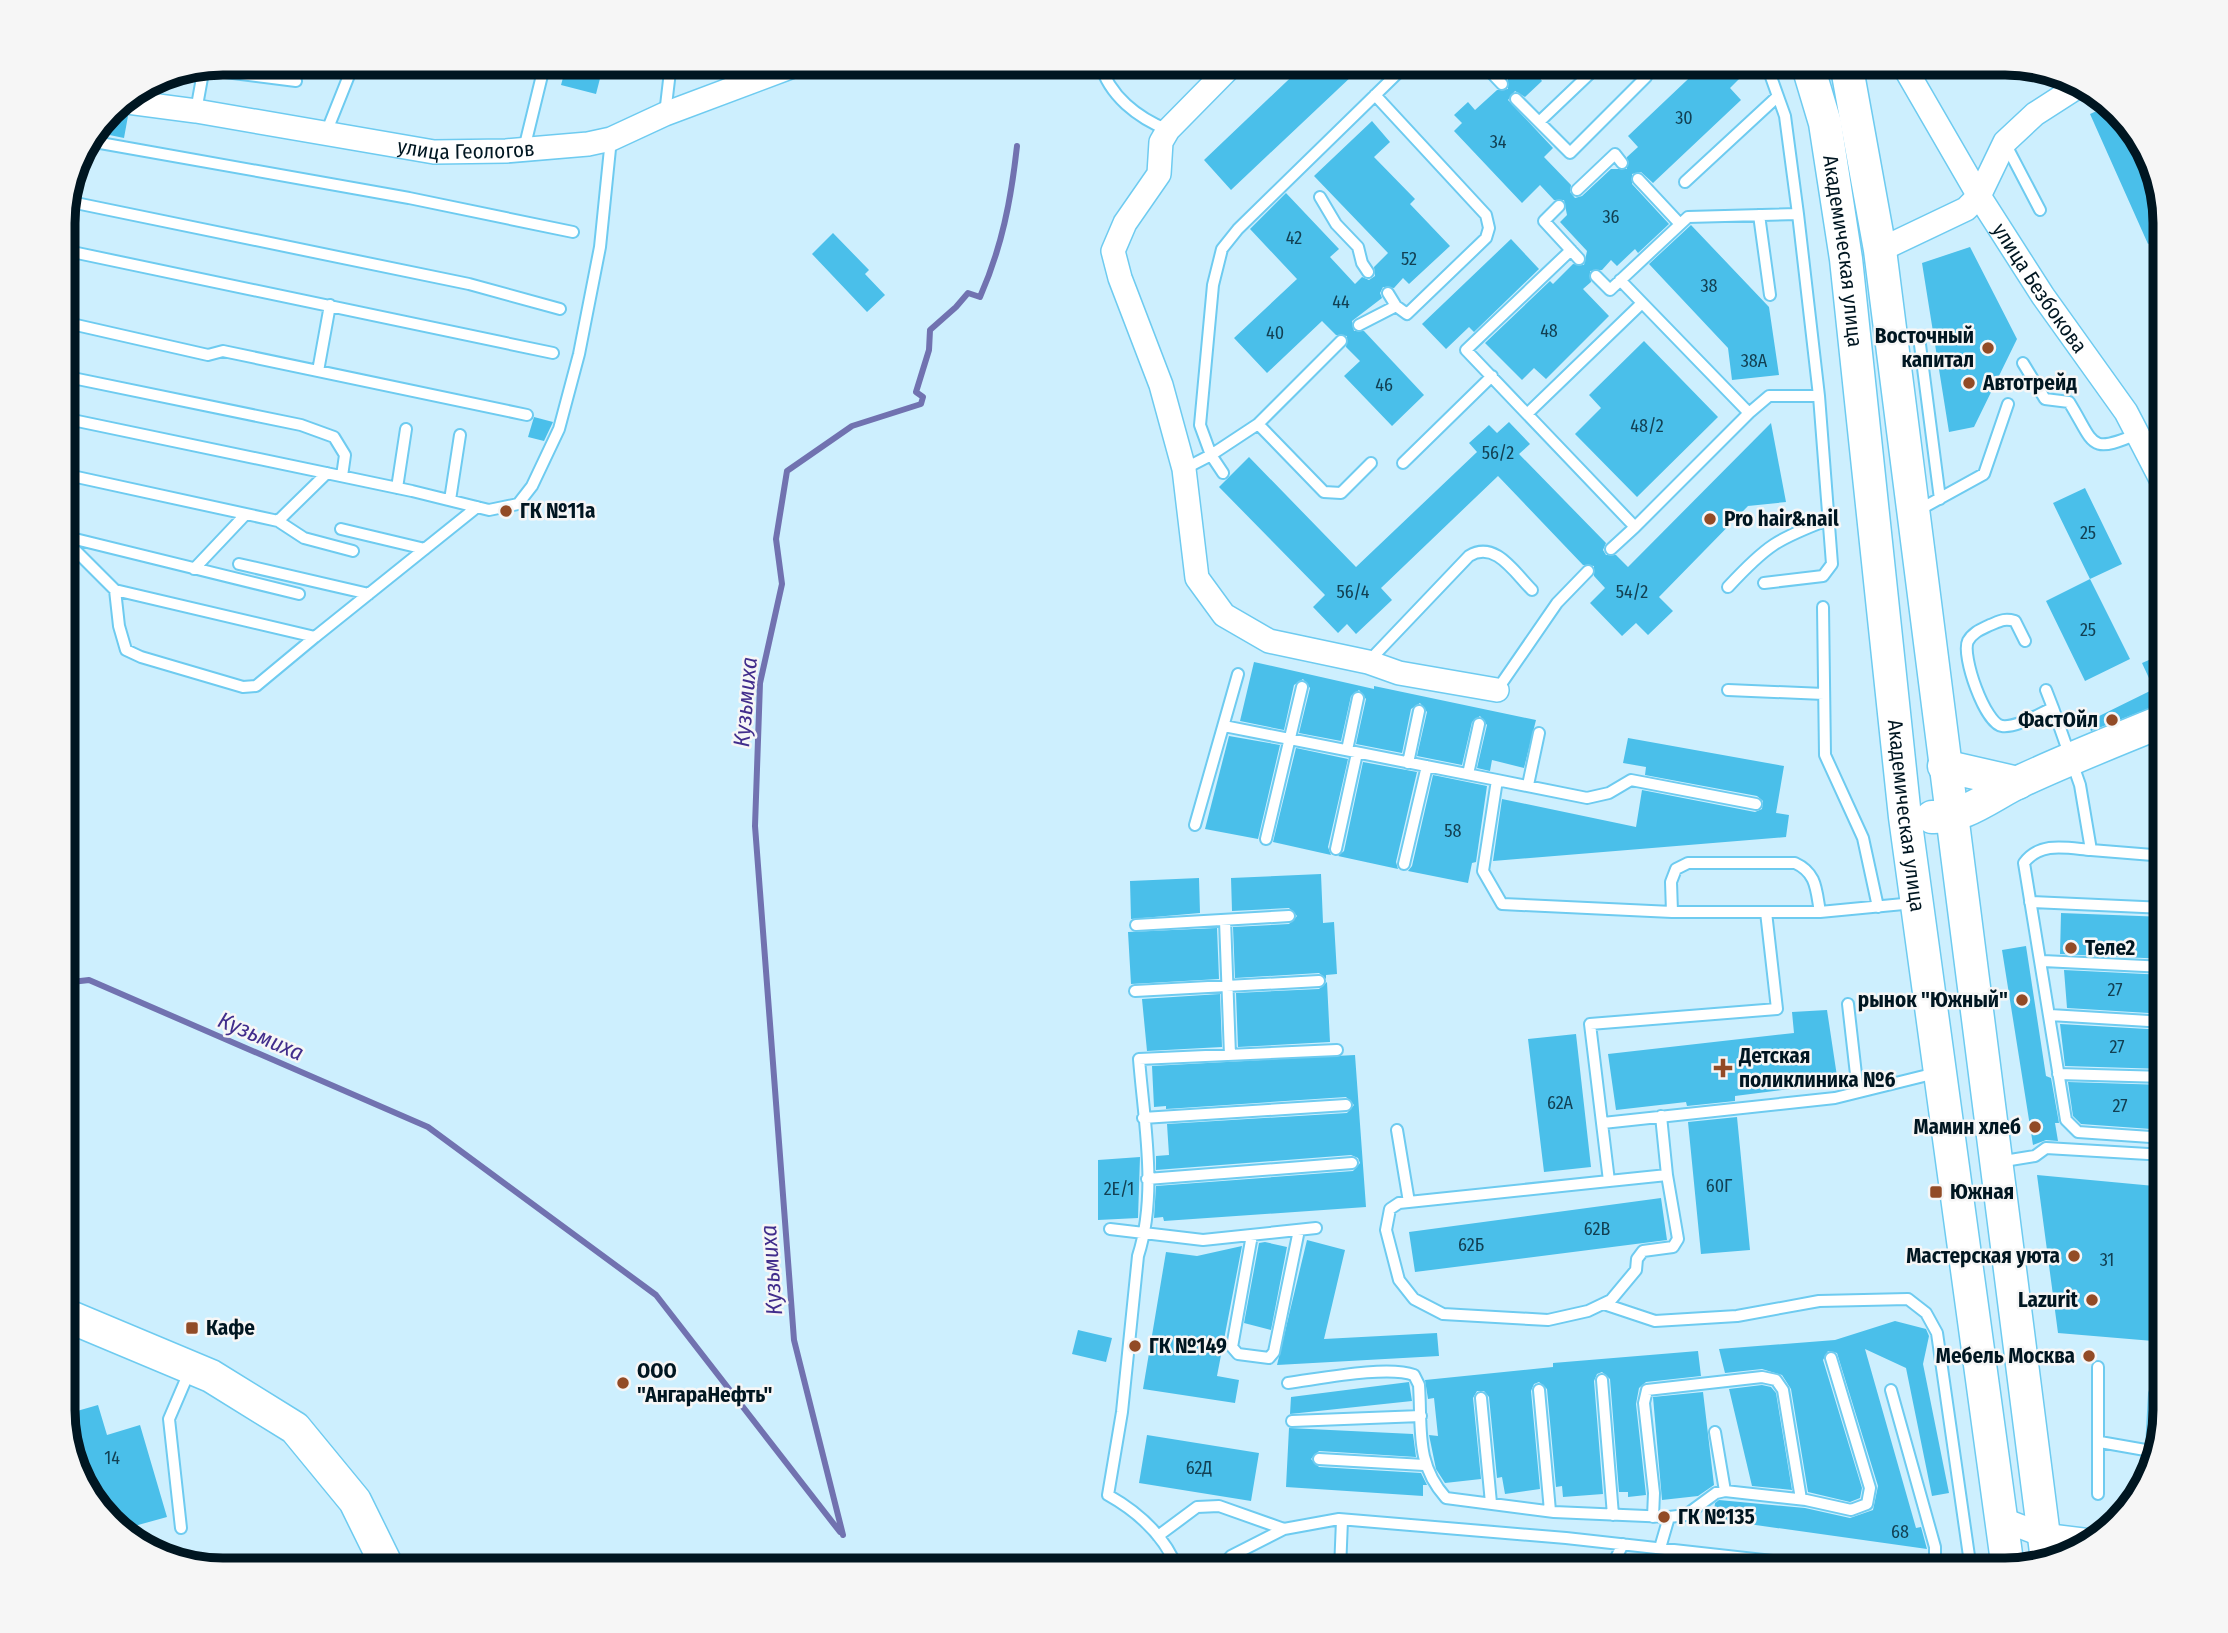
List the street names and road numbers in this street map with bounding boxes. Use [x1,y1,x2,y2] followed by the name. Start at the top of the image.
[395,133,536,166] street label: улица Геологов
[1817,153,1868,348] street label: Академическая улица
[1987,218,2093,358] street label: улица Безбокова
[1882,718,1931,913] street label: Академическая улица

